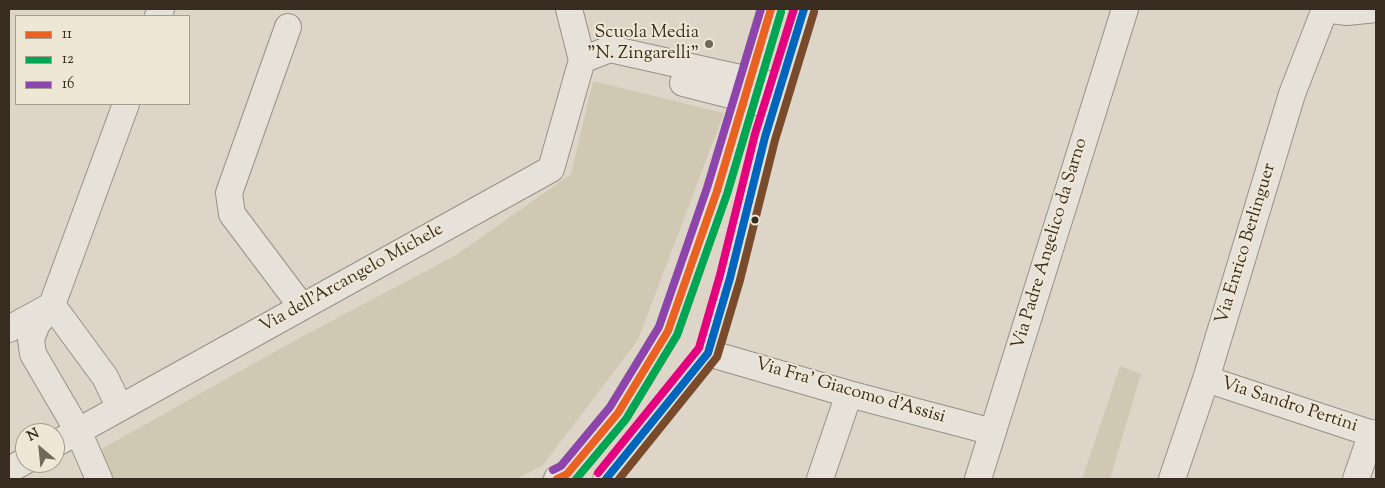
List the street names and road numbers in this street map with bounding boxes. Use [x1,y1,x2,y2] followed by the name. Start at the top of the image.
[1009,136,1093,352] street label: Via Padre Angelico da Sarno
[1212,161,1282,327] street label: Via Enrico Berlinguer
[256,219,448,339] street label: Via dell'Arcangelo Michele
[752,354,948,430] street label: Via Fra' Giacomo d'Assisi
[1218,374,1360,438] street label: Via Sandro Pertini

